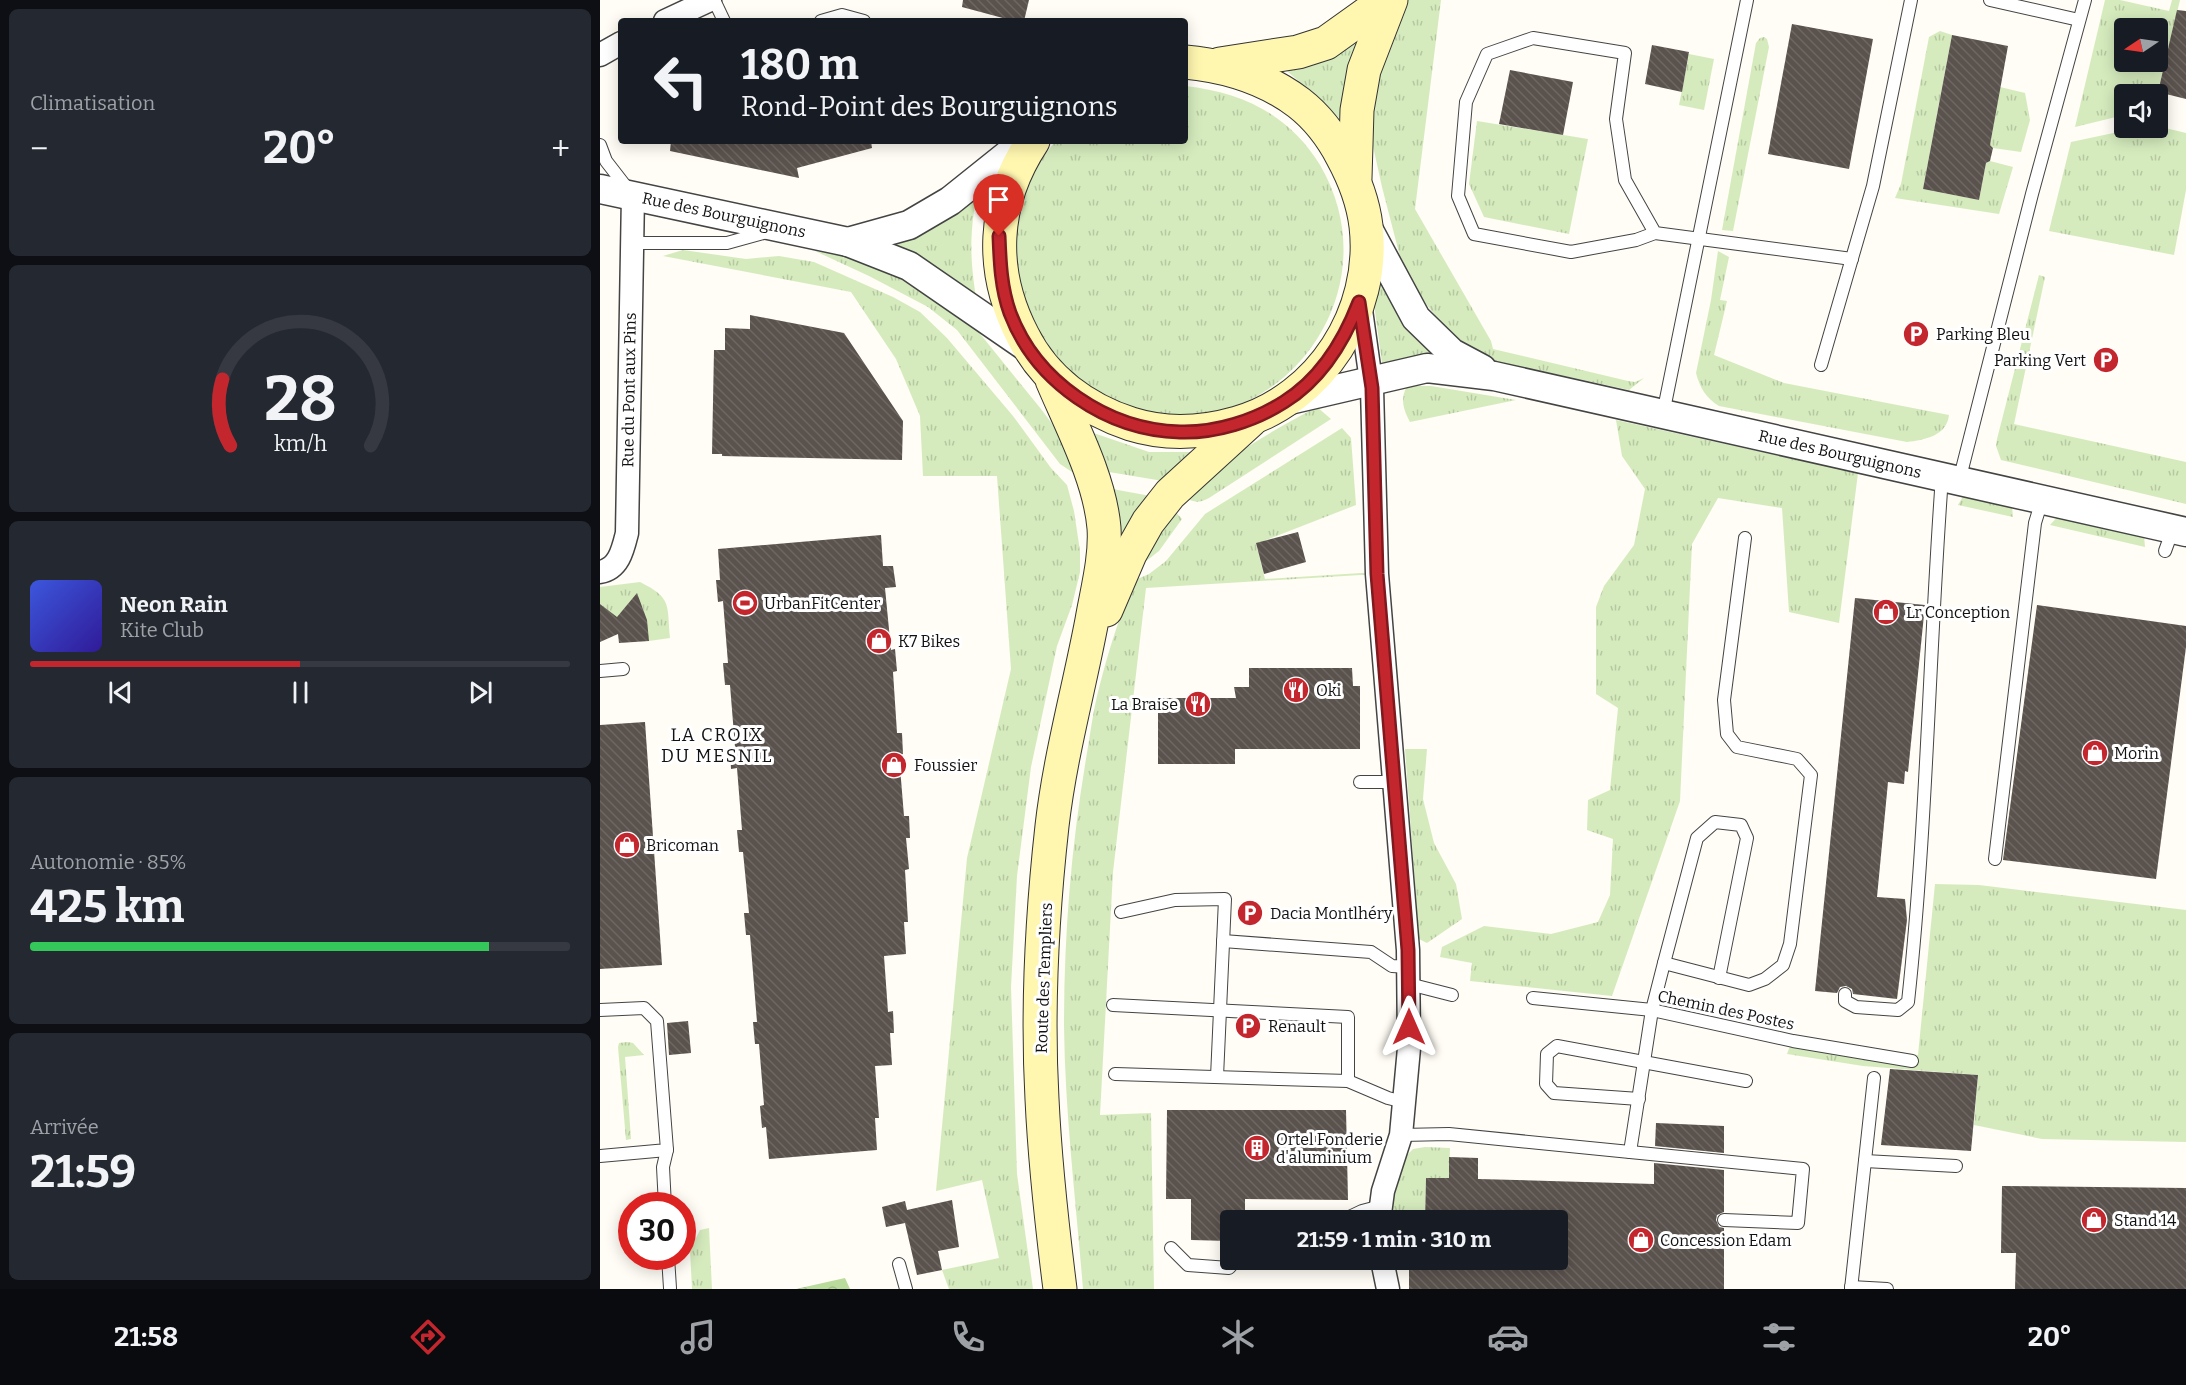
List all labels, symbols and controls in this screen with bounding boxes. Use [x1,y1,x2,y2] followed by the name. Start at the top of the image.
[2114,18,2168,72] north arrow
[2114,18,2168,138] map controls
[741,40,859,90] text: 180 m
[642,42,720,120] icon: left
[2114,84,2168,138] button: sound
[30,91,155,115] text: Climatisation
[741,91,1118,123] text: Rond-Point des Bourguignons
[263,121,336,175] text: 20°
[30,129,48,169] text: −
[551,129,570,169] text: +
[973,174,1024,236] pin
[982,183,1015,216] icon: arrive
[640,188,808,242] street label: Rue des Bourguignons
[618,312,640,468] street label: Rue du Pont aux Pins
[1901,319,1931,349] parking icon: Parking Bleu
[1936,325,2030,344] place label: Parking Bleu
[2091,345,2121,375] parking icon: Parking Vert
[1994,351,2086,370] place label: Parking Vert
[264,362,336,437] text: 28
[1757,426,1923,482] street label: Rue des Bourguignons
[273,431,327,457] text: km/h
[730,588,760,618] sports icon: UrbanFitCenter
[120,591,228,618] text: Neon Rain
[764,594,880,613] place label: UrbanFitCenter
[1871,597,1901,627] shop icon: Lr Conception
[1906,603,2010,622] place label: Lr Conception
[120,618,204,642] text: Kite Club
[864,626,894,656] shop icon: K7 Bikes
[898,632,960,651] place label: K7 Bikes
[1281,675,1311,705] restaurant icon: Oki
[104,676,137,709] icon: previous
[284,676,317,709] icon: pause
[464,676,497,709] icon: next
[1316,681,1342,700] place label: Oki
[1183,689,1213,719] restaurant icon: La Braise
[1111,695,1178,714] place label: La Braise
[661,724,773,767] district label: LA CROIX DU MESNIL
[2080,738,2110,768] shop icon: Morin
[2114,744,2159,763] place label: Morin
[879,750,909,780] shop icon: Foussier
[914,756,977,775] place label: Foussier
[612,830,642,860] shop icon: Bricoman
[646,836,719,855] place label: Bricoman
[30,850,186,874] text: Autonomie · 85%
[30,880,185,934] text: 425 km
[1235,898,1265,928] parking icon: Dacia Montlhéry
[1032,902,1056,1054] street label: Route des Templiers
[1270,904,1393,923] place label: Dacia Montlhéry
[1656,986,1796,1034] street label: Chemin des Postes
[1377,995,1441,1059] position arrow
[1233,1011,1263,1041] parking icon: Renault
[1268,1017,1326,1036] place label: Renault
[30,1115,99,1139] text: Arrivée
[1276,1130,1383,1167] place label: Ortel Fonderie d'aluminium
[1242,1133,1272,1163] building icon: Ortel Fonderie d'aluminium
[30,1145,136,1199] text: 21:59
[618,1192,696,1270] speed limit sign: 30
[2079,1205,2109,1235] shop icon: Stand 14
[2114,1211,2177,1230] place label: Stand 14
[1626,1225,1656,1255] shop icon: Concession Edam
[1297,1226,1491,1253] text: 21:59 · 1 min · 310 m
[1660,1231,1791,1250] place label: Concession Edam
[407,1316,449,1358] icon: directions
[677,1316,719,1358] icon: music
[947,1316,989,1358] icon: phone
[1217,1316,1259,1358] icon: climate
[1487,1316,1529,1358] icon: car
[1758,1316,1800,1358] icon: filters
[114,1321,178,1353] text: 21:58
[2028,1321,2072,1353] text: 20°

